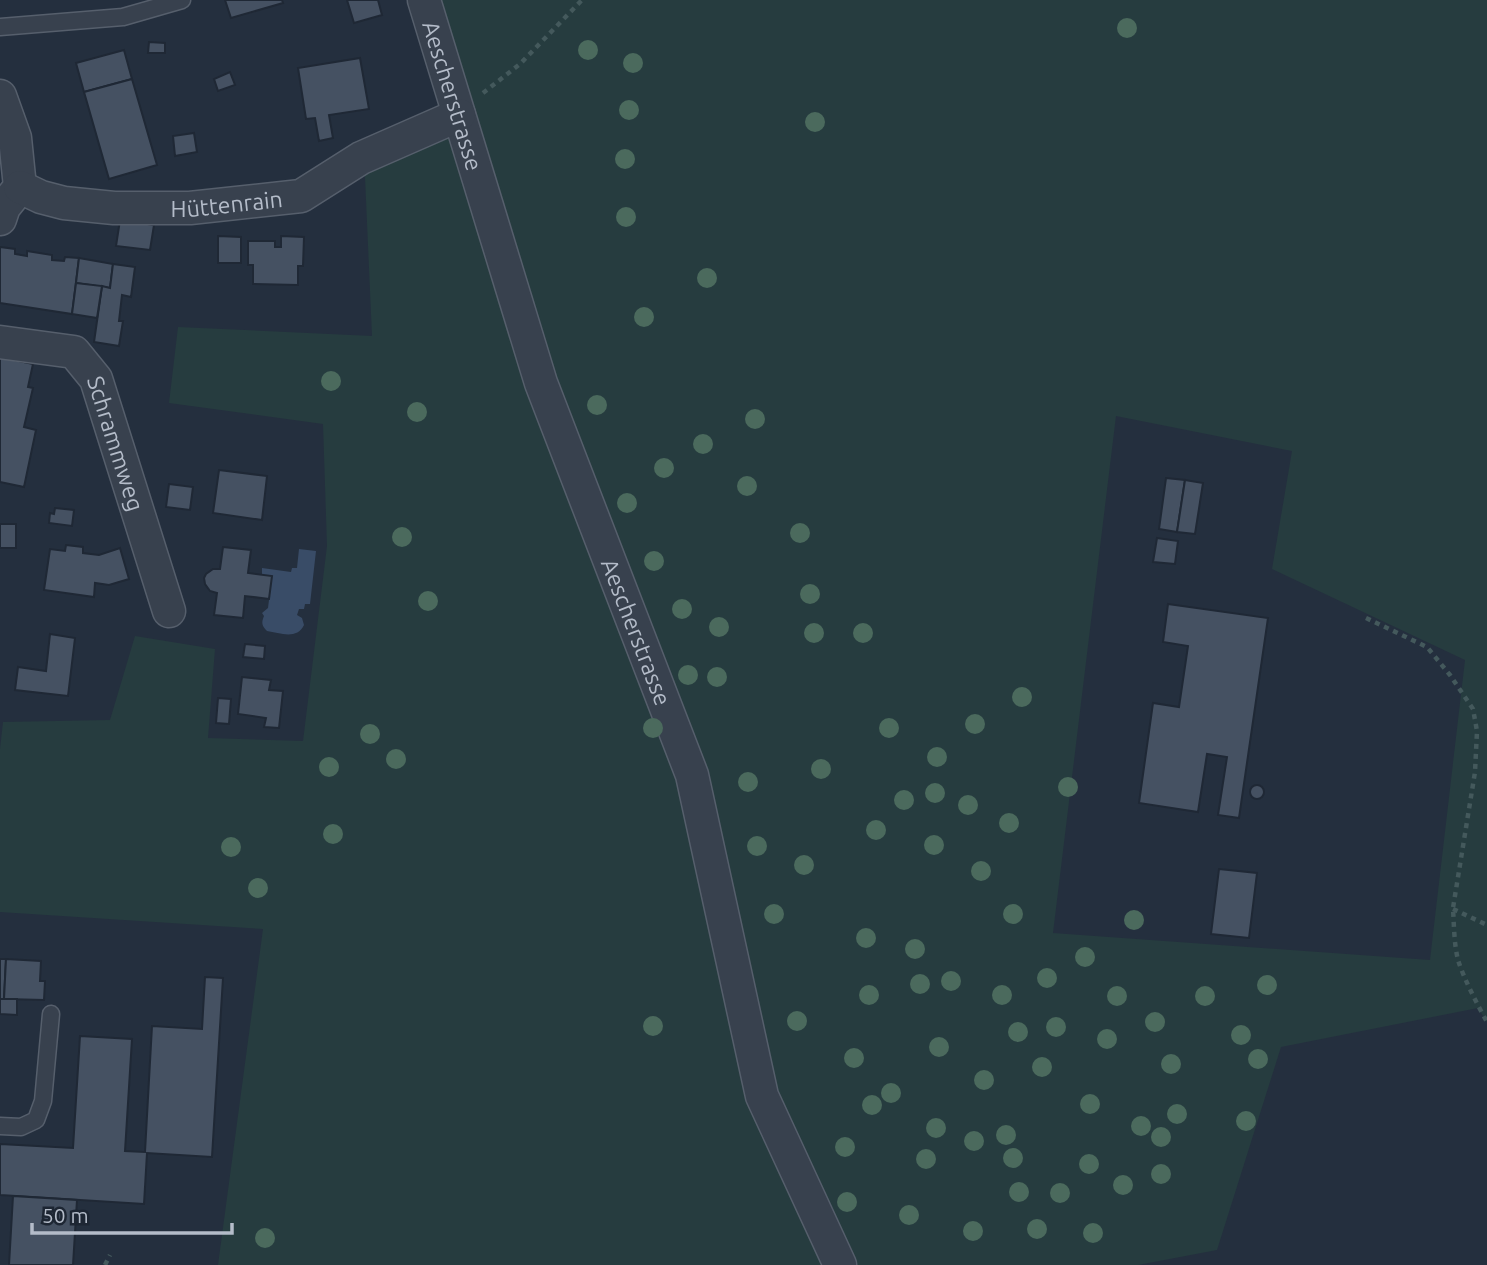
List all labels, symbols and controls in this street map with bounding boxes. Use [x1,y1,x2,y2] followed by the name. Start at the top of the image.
[419,18,488,173] street label: Aescherstrasse
[171,186,284,221] street label: Hüttenrain
[83,373,149,514] street label: Schrammweg
[597,555,676,709] street label: Aescherstrasse
[32,1192,231,1236] scale bar
[42,1203,89,1227] text: 50 m

